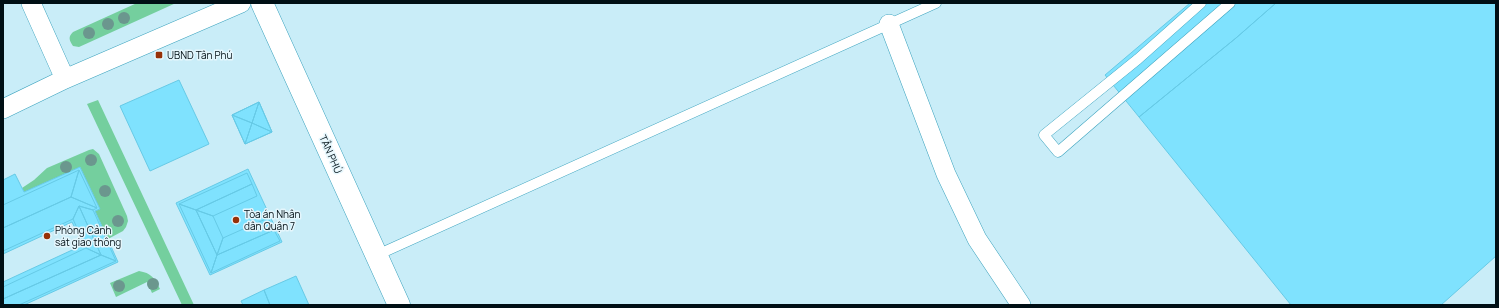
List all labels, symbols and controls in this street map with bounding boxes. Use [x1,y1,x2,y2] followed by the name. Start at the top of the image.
[167,48,232,62] place label: UBND Tân Phú
[154,50,164,60] marker: UBND Tân Phú
[316,132,346,176] street label: TÂN PHÚ
[244,207,300,233] place label: Tòa án Nhân dân Quận 7
[231,215,241,225] marker: Tòa án Nhân dân Quận 7
[55,223,121,249] place label: Phòng Cảnh sát giao thông
[42,231,52,241] marker: Phòng Cảnh sát giao thông

